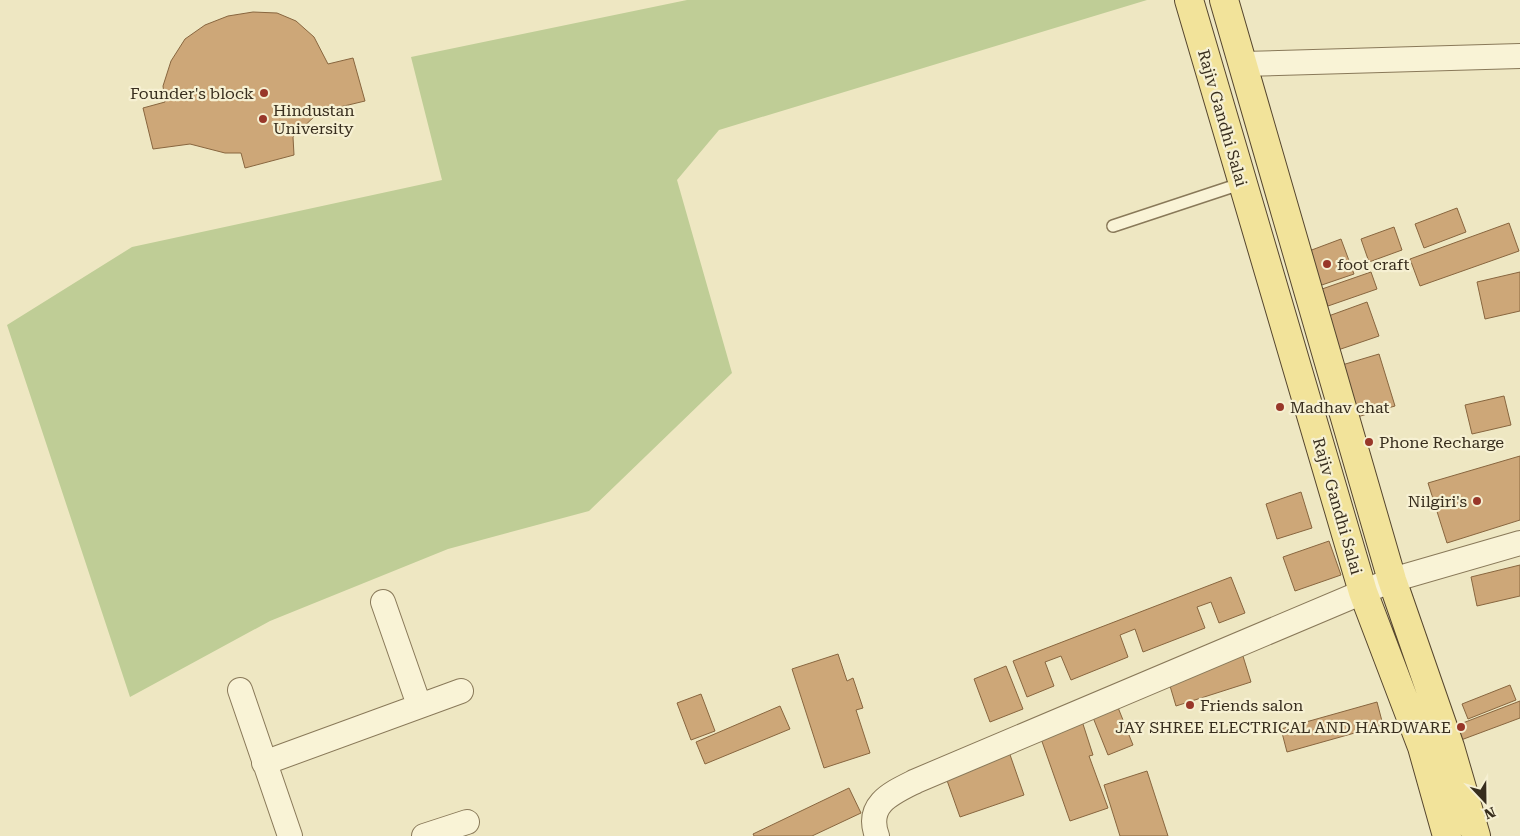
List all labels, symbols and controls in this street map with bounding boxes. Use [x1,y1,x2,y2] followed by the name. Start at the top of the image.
[1194,47,1251,189] street label: Rajiv Gandhi Salai
[130,84,254,103] place label: Founder's block
[258,87,270,99] marker: Founder's block
[273,101,354,138] place label: Hindustan University
[257,113,269,125] marker: Hindustan University
[1337,255,1409,274] place label: foot craft
[1321,258,1333,270] marker: foot craft
[1290,398,1390,417] place label: Madhav chat
[1274,401,1286,413] marker: Madhav chat
[1379,433,1504,452] place label: Phone Recharge
[1309,435,1366,577] street label: Rajiv Gandhi Salai
[1363,436,1375,448] marker: Phone Recharge
[1408,492,1467,511] place label: Nilgiri's
[1471,495,1483,507] marker: Nilgiri's
[1200,696,1303,715] place label: Friends salon
[1184,699,1196,711] marker: Friends salon
[1115,718,1451,737] place label: JAY SHREE ELECTRICAL AND HARDWARE
[1455,721,1467,733] marker: JAY SHREE ELECTRICAL AND HARDWARE
[1460,776,1510,826] north arrow
[1482,804,1498,823] text: N

